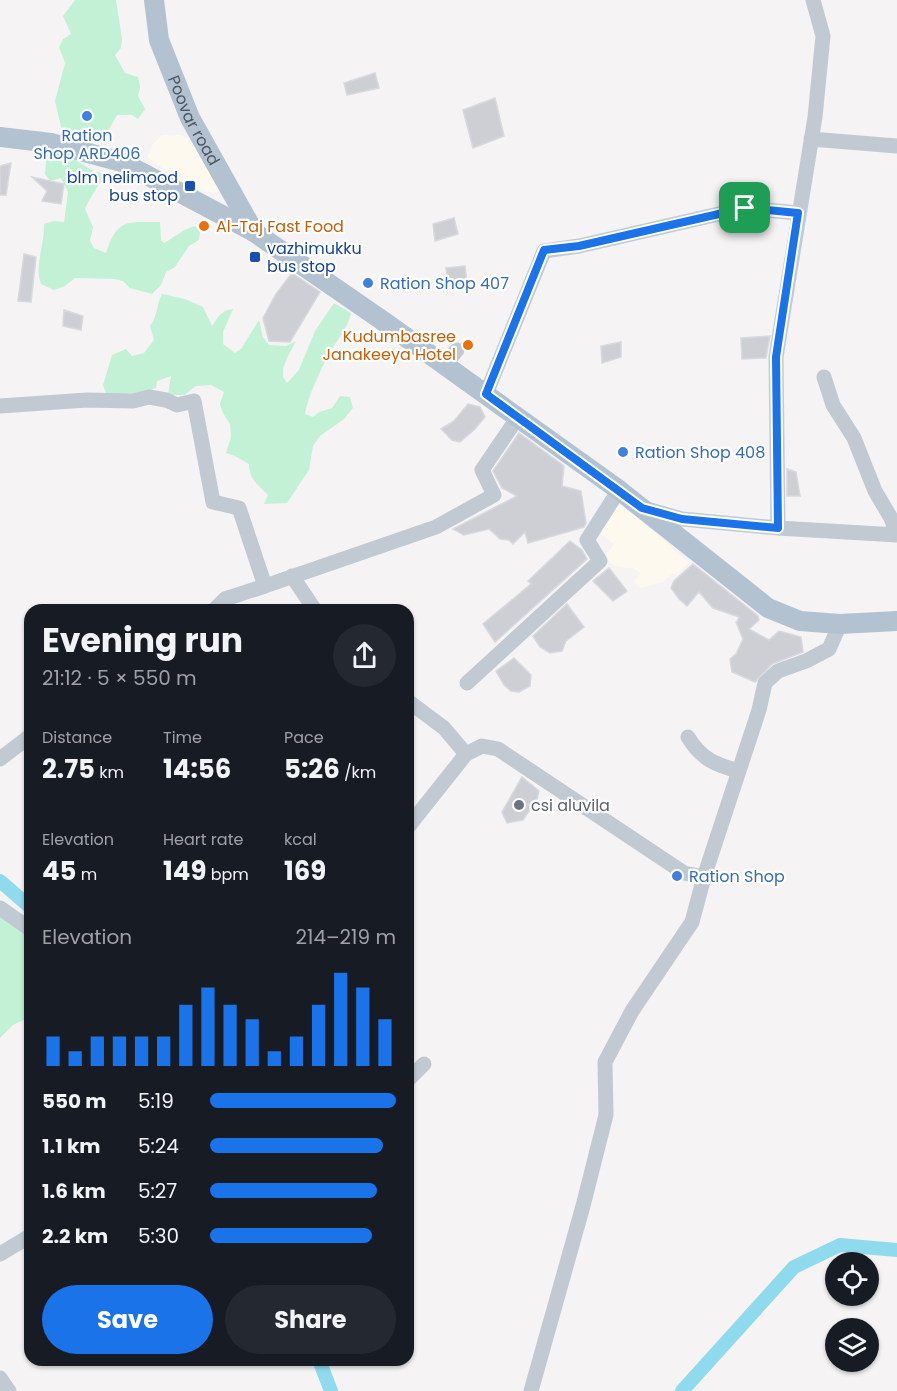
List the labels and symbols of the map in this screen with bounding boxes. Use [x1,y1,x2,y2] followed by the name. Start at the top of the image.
[163,72,226,170] street label: Poovar road
[80,109,94,123] marker: Ration Shop ARD406
[33,124,141,165] place label: Ration Shop ARD406
[67,166,178,207] place label: blm nelimood bus stop
[183,179,197,193] marker: blm nelimood bus stop
[719,182,770,233] pin
[216,215,344,238] place label: Al-Taj Fast Food
[197,219,211,233] marker: Al-Taj Fast Food
[267,237,362,278] place label: vazhimukku bus stop
[248,250,262,264] marker: vazhimukku bus stop
[380,272,509,295] place label: Ration Shop 407
[361,276,375,290] marker: Ration Shop 407
[322,325,456,366] place label: Kudumbasree Janakeeya Hotel
[461,338,475,352] marker: Kudumbasree Janakeeya Hotel
[635,441,765,464] place label: Ration Shop 408
[616,445,630,459] marker: Ration Shop 408
[531,794,610,817] place label: csi aluvila
[512,798,526,812] marker: csi aluvila
[689,865,785,888] place label: Ration Shop
[670,869,684,883] marker: Ration Shop

